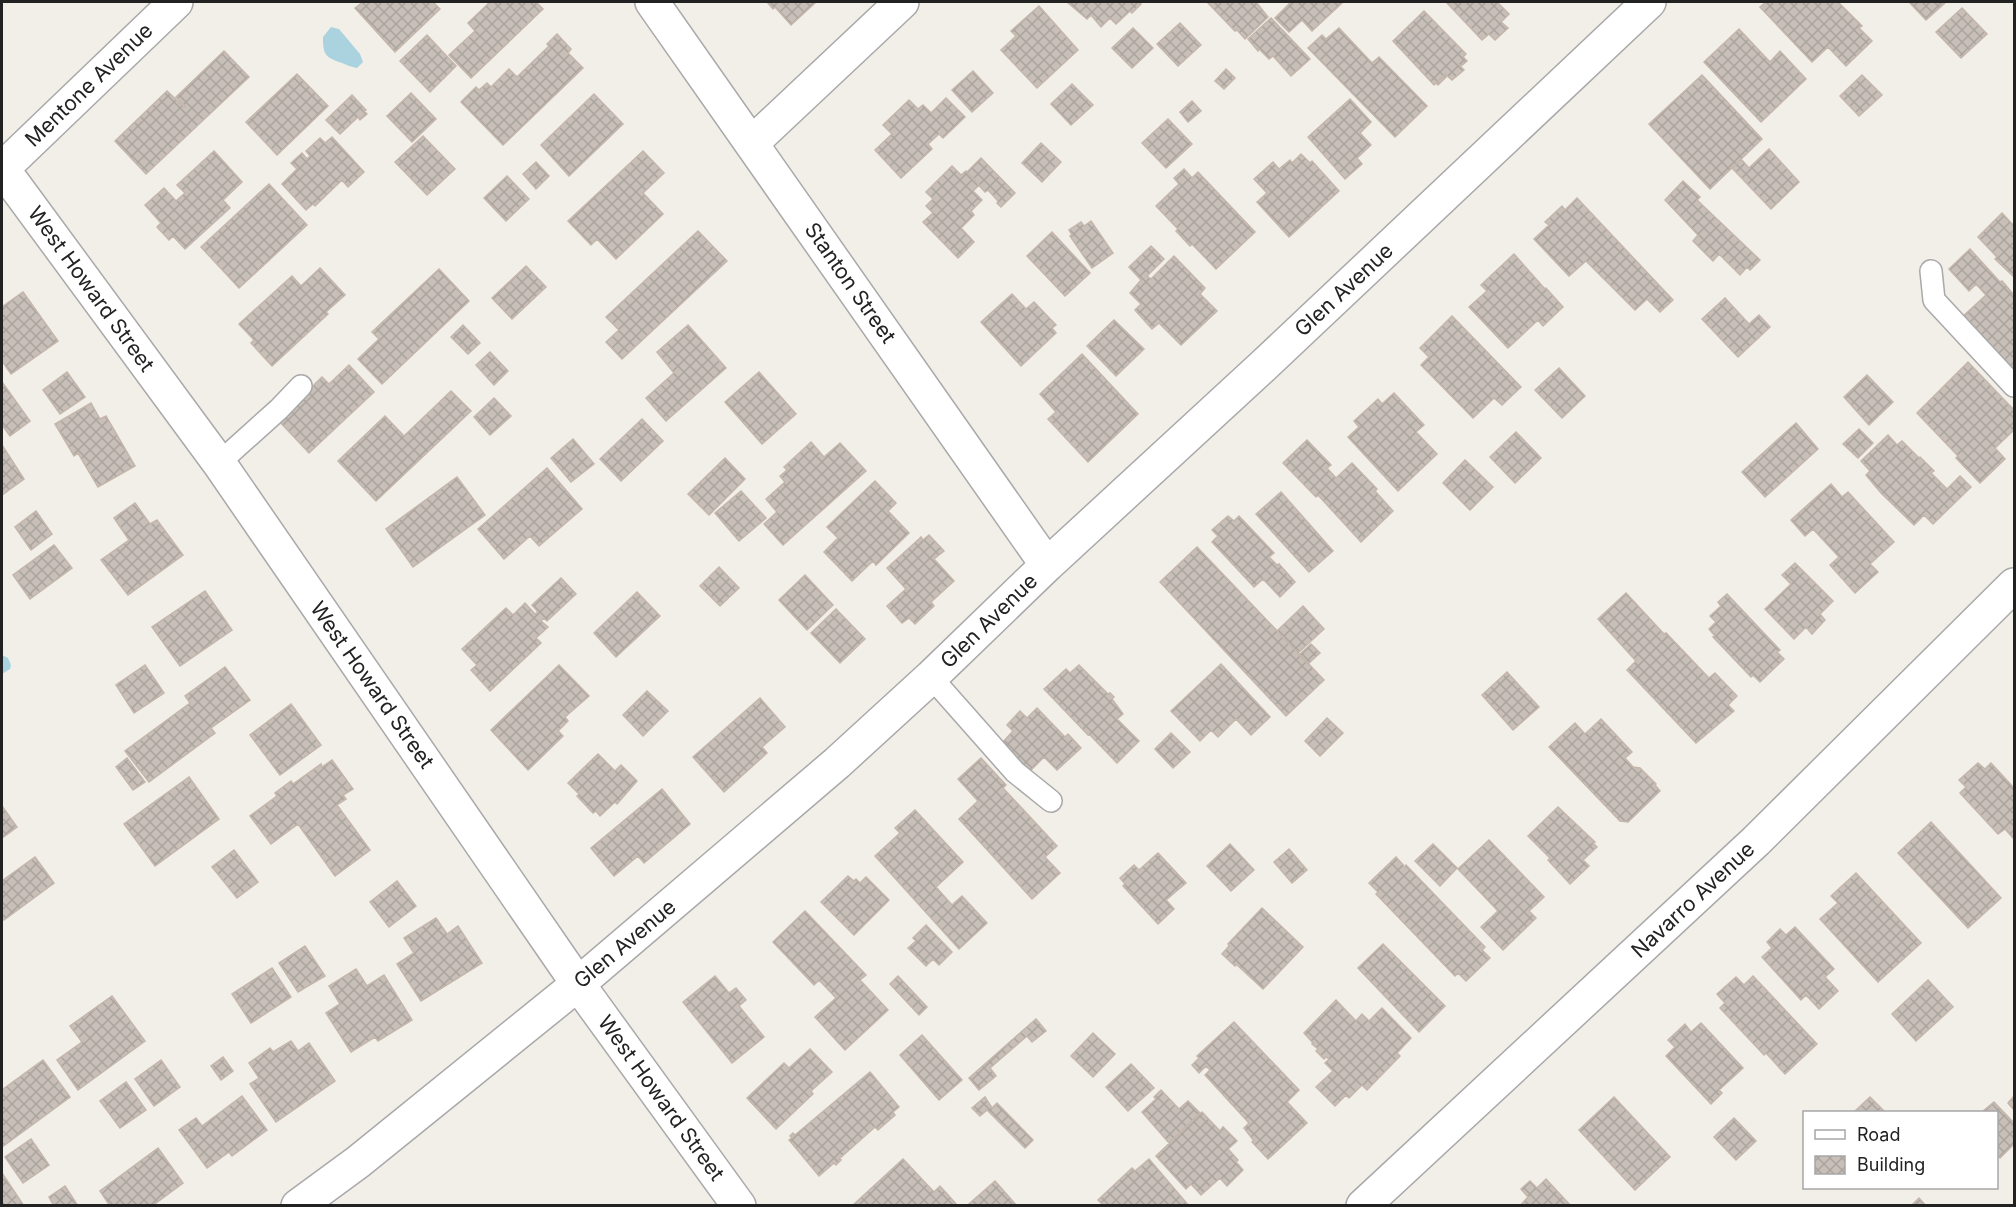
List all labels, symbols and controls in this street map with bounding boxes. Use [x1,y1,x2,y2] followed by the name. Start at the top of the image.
[20,18,157,152] street label: Mentone Avenue
[23,201,160,376] street label: West Howard Street
[800,218,901,348] street label: Stanton Street
[1289,238,1398,341] street label: Glen Avenue
[935,568,1042,673] street label: Glen Avenue
[305,596,440,773] street label: West Howard Street
[1626,836,1759,963] street label: Navarro Avenue
[569,894,681,993] street label: Glen Avenue
[593,1010,730,1185] street label: West Howard Street
[1803,1111,1998,1189] legend
[1857,1124,1900,1145] text: Road
[1857,1154,1925,1175] text: Building

